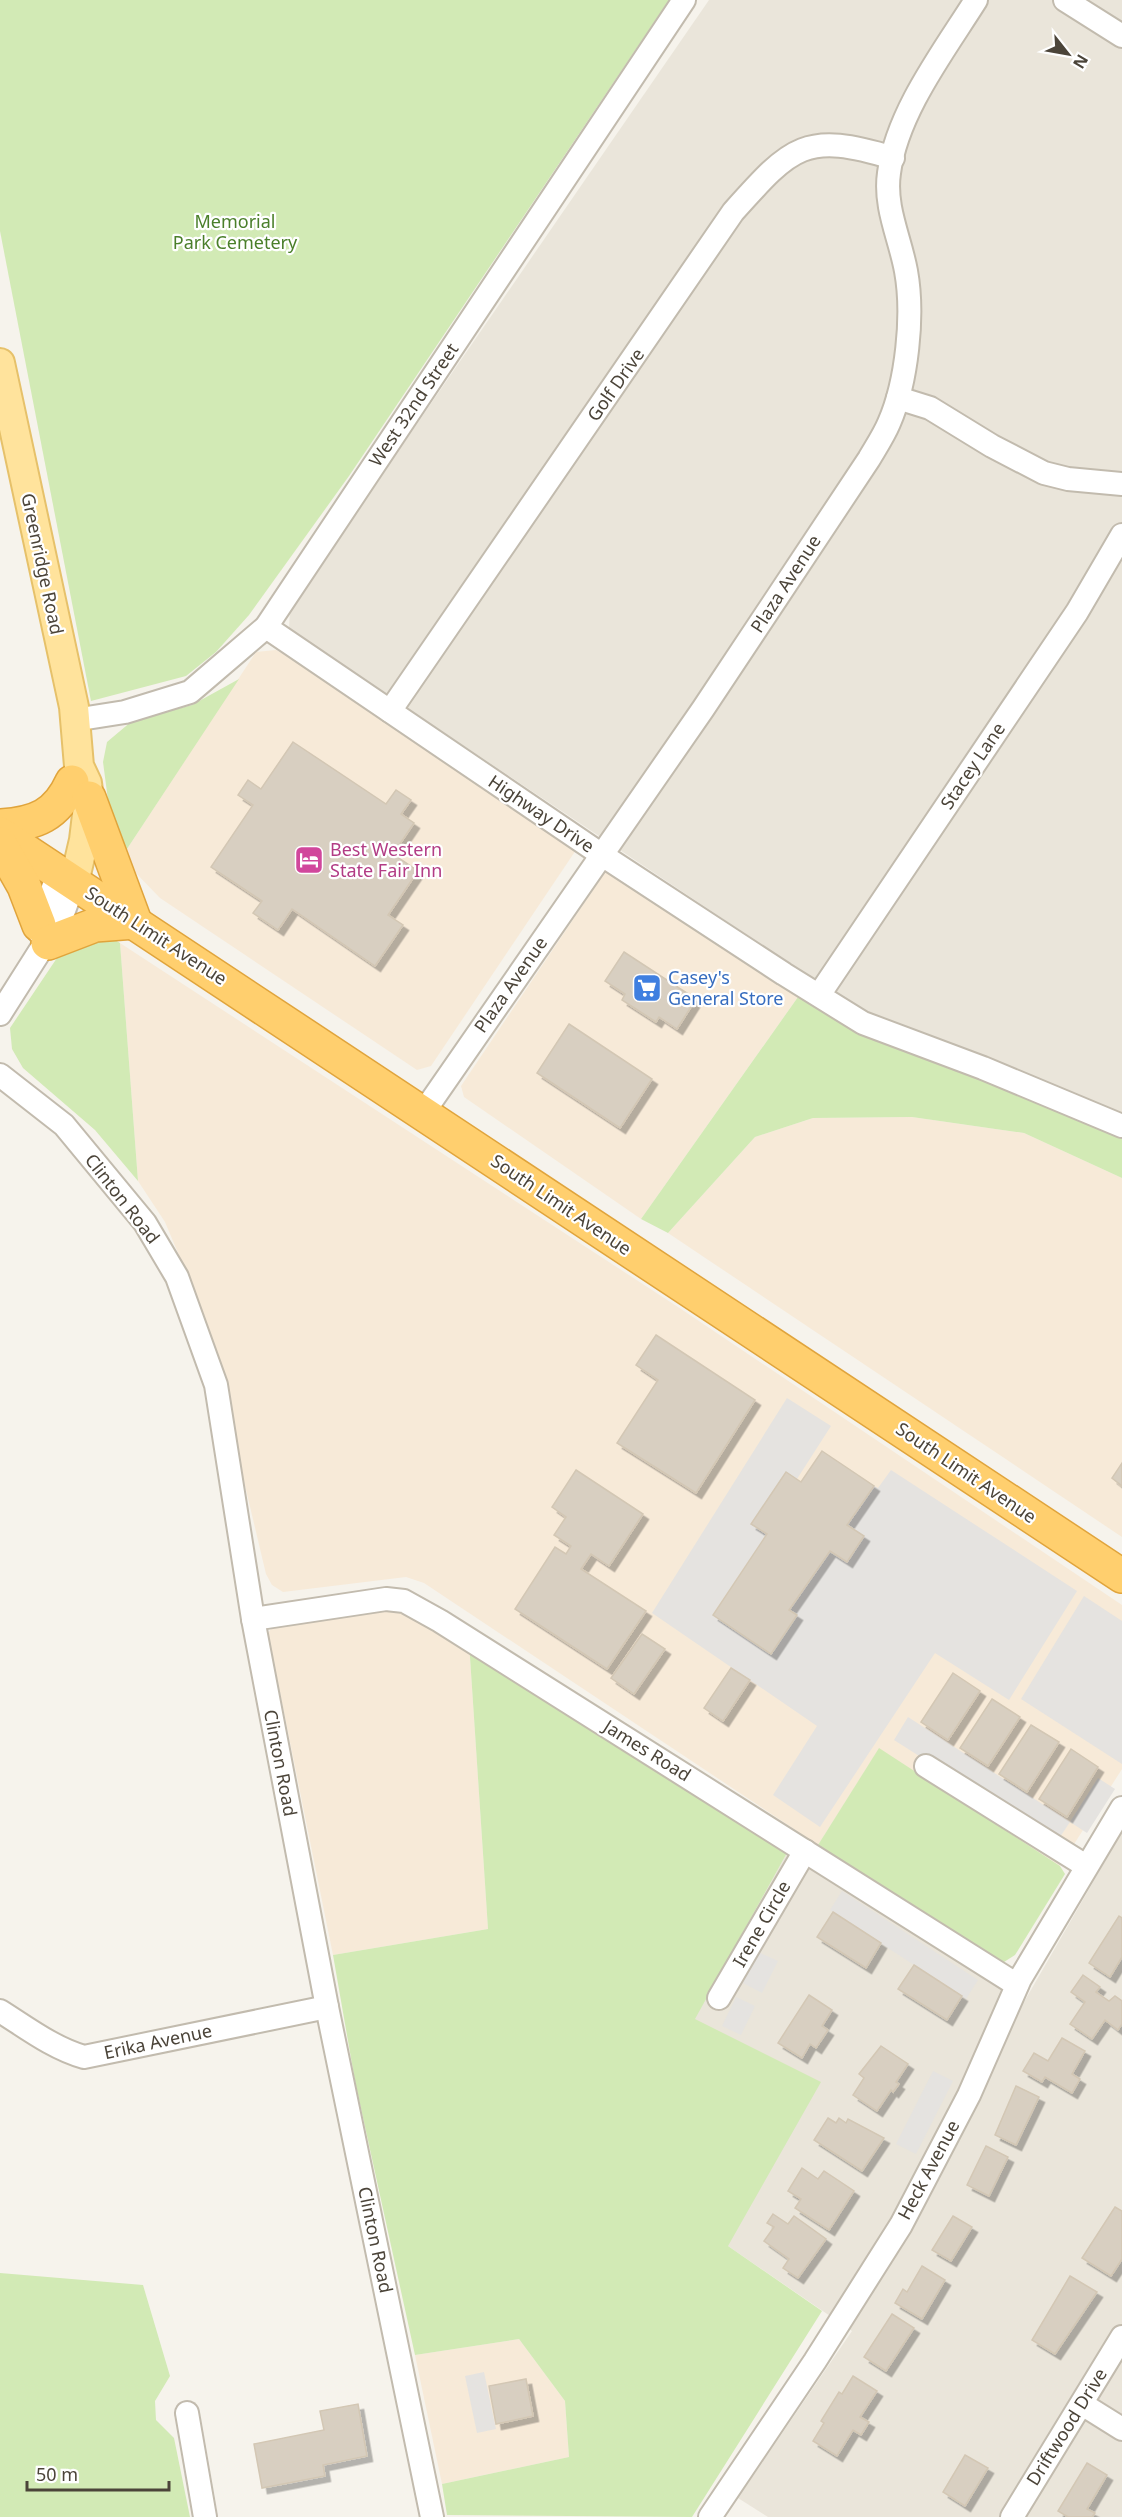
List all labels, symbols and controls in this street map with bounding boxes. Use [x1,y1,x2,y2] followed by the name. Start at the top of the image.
[1038,24,1098,84] north arrow
[1068,50,1094,73] text: N
[173,209,298,254] park label: Memorial Park Cemetery
[363,338,464,471] street label: West 32nd Street
[581,343,649,426] street label: Golf Drive
[16,491,70,637] street label: Greenridge Road
[745,530,826,637] street label: Plaza Avenue
[934,717,1010,813] street label: Stacey Lane
[484,769,599,857] street label: Highway Drive
[330,837,442,882] place label: Best Western State Fair Inn
[293,844,325,876] hotel icon: Best Western State Fair Inn
[81,880,232,990] street label: South Limit Avenue
[468,932,552,1037] street label: Plaza Avenue
[668,965,784,1010] place label: Casey's General Store
[631,972,663,1004] supermarket icon: Casey's General Store
[80,1148,166,1248] street label: Clinton Road
[487,1148,636,1260] street label: South Limit Avenue
[892,1416,1041,1528] street label: South Limit Avenue
[259,1707,303,1818] street label: Clinton Road
[598,1713,696,1786] street label: James Road
[727,1876,795,1971] street label: Irene Circle
[102,2018,214,2064] street label: Erika Avenue
[892,2116,964,2224] street label: Heck Avenue
[353,2184,399,2295] street label: Clinton Road
[1020,2363,1112,2490] street label: Driftwood Drive
[27,2454,170,2492] scale bar
[36,2462,78,2486] text: 50 m

